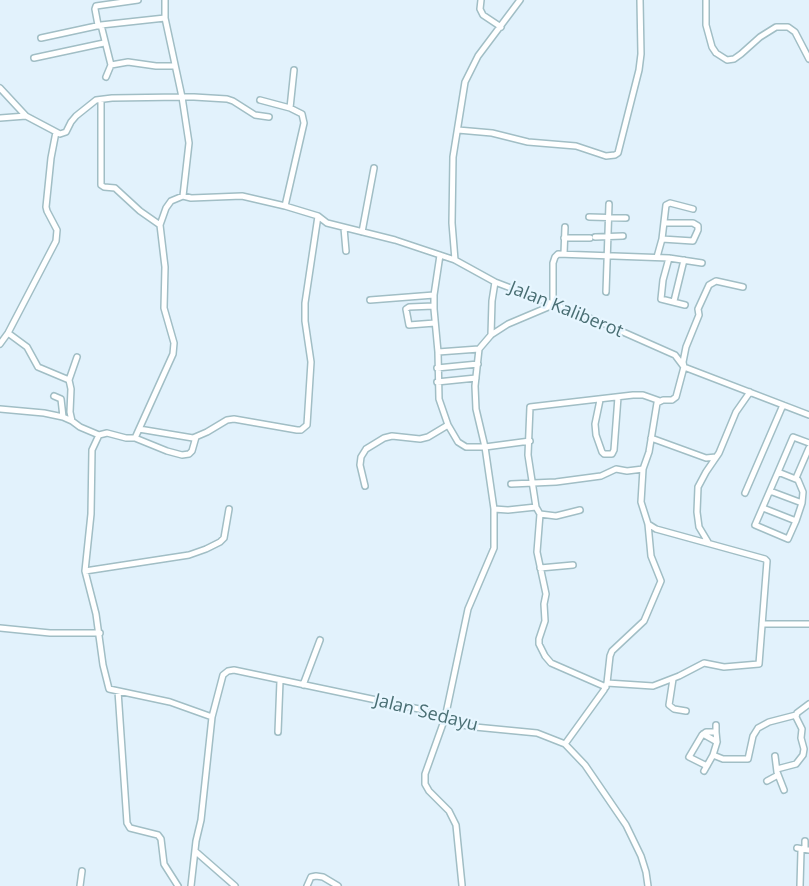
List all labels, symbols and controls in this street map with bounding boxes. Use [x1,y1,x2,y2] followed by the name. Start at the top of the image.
[506,277,626,343] street label: Jalan Kaliberot
[372,690,480,736] street label: Jalan Sedayu

